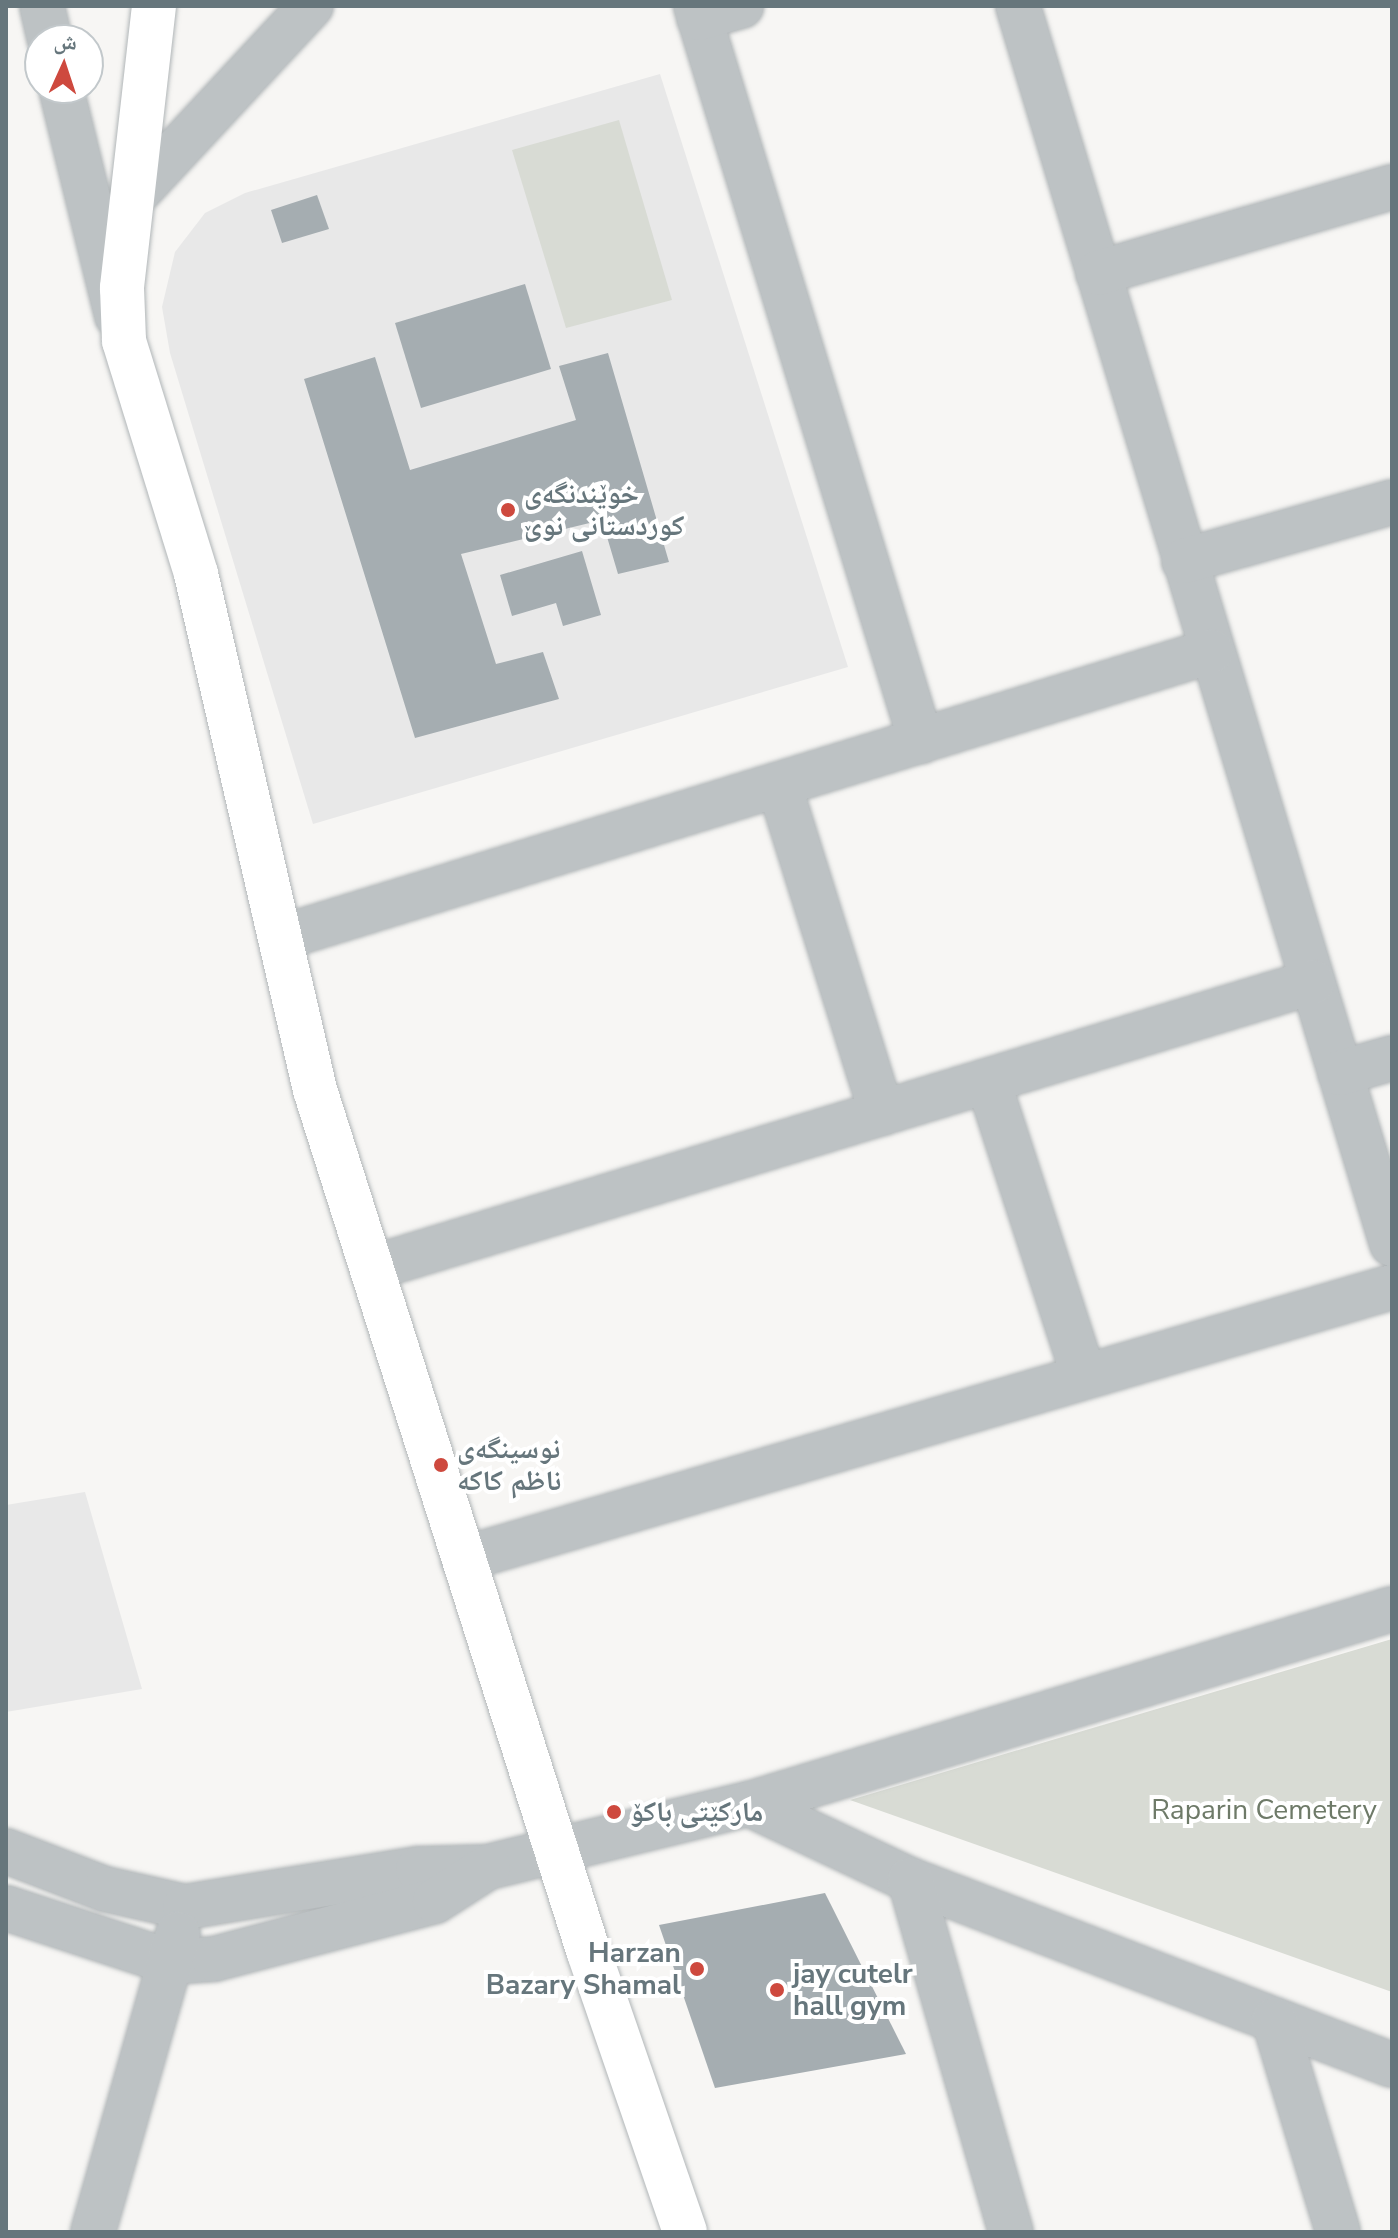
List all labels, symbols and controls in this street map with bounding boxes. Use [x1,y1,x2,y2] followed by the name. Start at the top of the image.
[24,24,104,104] north arrow
[53,26,78,58] text: ش
[524,477,684,543] place label: خوێندنگەی کوردستانی نوێ
[499,501,517,519] marker: خوێندنگەی کوردستانی نوێ
[457,1432,561,1498] place label: نوسینگەی ناظم کاکە
[432,1456,450,1474] marker: نوسینگەی ناظم کاکە
[1151,1793,1377,1827] park label: Raparin Cemetery
[630,1795,763,1829] place label: مارکێتی باکۆ
[605,1803,623,1821] marker: مارکێتی باکۆ
[486,1936,681,2002] place label: Harzan Bazary Shamal
[793,1957,913,2023] place label: jay cutelr hall gym
[688,1960,706,1978] marker: Harzan Bazary Shamal
[768,1981,786,1999] marker: jay cutelr hall gym

